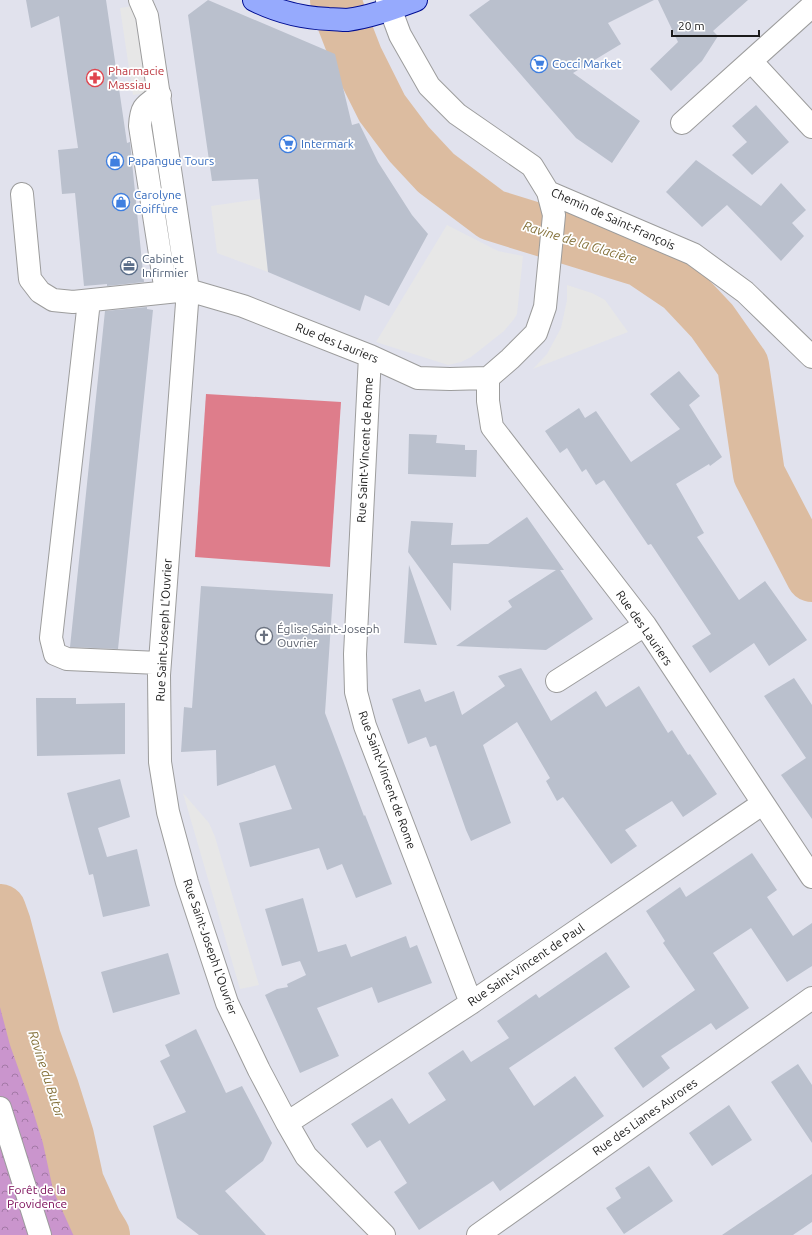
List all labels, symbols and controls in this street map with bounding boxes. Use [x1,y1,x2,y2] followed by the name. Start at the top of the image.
[672,12,759,38] scale bar
[678,19,705,32] text: 20 m
[529,54,549,74] supermarket icon: Cocci Market
[552,57,622,70] place label: Cocci Market
[108,64,164,91] place label: Pharmacie Massiau
[85,68,105,88] pharmacy icon: Pharmacie Massiau
[278,134,298,154] supermarket icon: Intermark
[301,137,354,150] place label: Intermark
[105,151,125,171] shop icon: Papangue Tours
[128,154,214,167] place label: Papangue Tours
[549,185,677,252] street label: Chemin de Saint-François
[134,188,181,215] place label: Carolyne Coiffure
[111,192,131,212] shop icon: Carolyne Coiffure
[522,218,639,266] water label: Ravine de la Glacière
[142,252,189,279] place label: Cabinet Infirmier
[119,256,139,276] office icon: Cabinet Infirmier
[294,320,381,365] street label: Rue des Lauriers
[354,377,375,523] street label: Rue Saint-Vincent de Rome
[153,558,174,702] street label: Rue Saint-Joseph L'Ouvrier
[614,588,675,668] street label: Rue des Lauriers
[277,622,380,649] place label: Église Saint-Joseph Ouvrier
[254,626,274,646] church icon: Église Saint-Joseph Ouvrier
[356,709,419,851] street label: Rue Saint-Vincent de Rome
[181,877,240,1017] street label: Rue Saint-Joseph L'Ouvrier
[465,921,586,1008] street label: Rue Saint-Vincent de Paul
[26,1029,68,1120] water label: Ravine du Butor
[590,1076,699,1158] street label: Rue des Lianes Aurores
[7,1183,67,1210] park label: Forêt de la Providence

